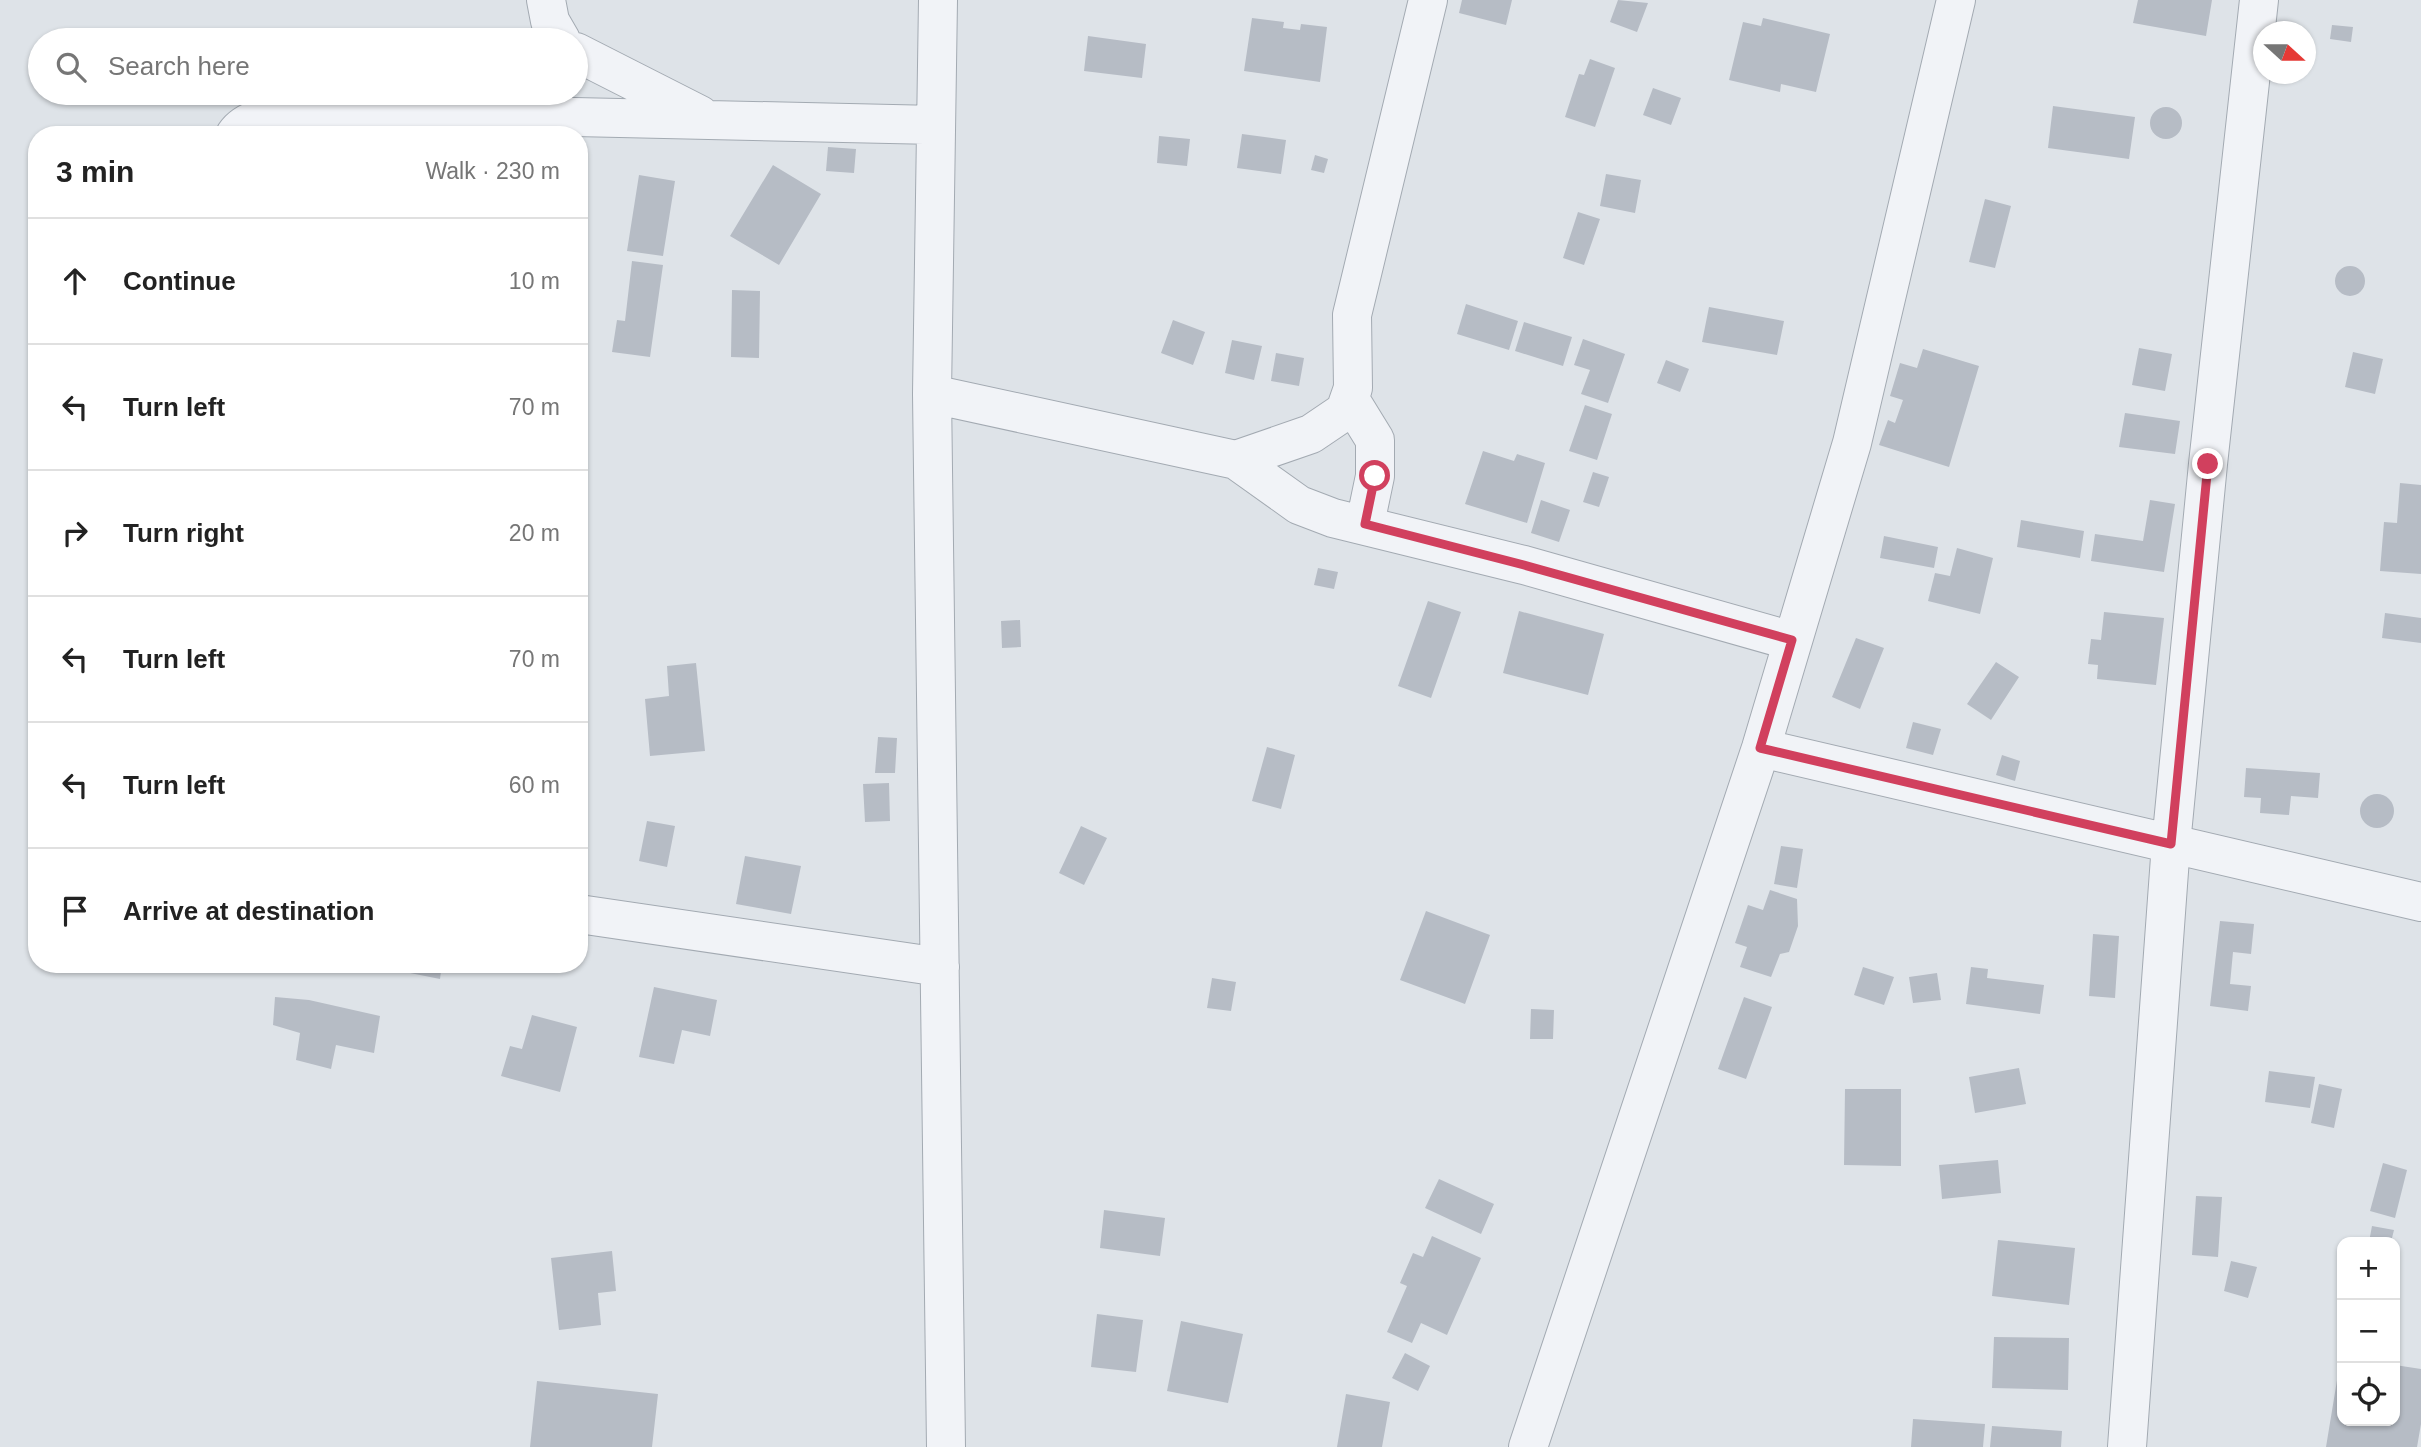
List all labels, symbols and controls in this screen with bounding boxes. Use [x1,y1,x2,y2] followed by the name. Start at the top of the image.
[2253,21,2316,84] north arrow
[28,28,588,105] search box
[52,48,90,86] icon: search
[108,51,250,81] text: Search here
[56,155,134,188] text: 3 min
[425,158,560,184] text: Walk · 230 m
[56,262,94,300] icon: ahead
[123,266,236,296] text: Continue
[509,268,560,294] text: 10 m
[56,388,94,426] icon: left
[123,392,225,422] text: Turn left
[509,394,560,420] text: 70 m
[2192,448,2223,479] route end
[1359,460,1390,491] route start
[56,514,94,552] icon: right
[123,518,244,548] text: Turn right
[509,520,560,546] text: 20 m
[56,640,94,678] icon: left
[123,644,225,674] text: Turn left
[509,646,560,672] text: 70 m
[56,766,94,804] icon: left
[123,770,225,800] text: Turn left
[509,772,560,798] text: 60 m
[56,892,94,930] icon: arrive
[123,896,374,926] text: Arrive at destination
[2337,1237,2400,1426] map controls
[2337,1237,2400,1300] button: +
[2337,1300,2400,1363] button: −
[2337,1363,2400,1426] button: locate

